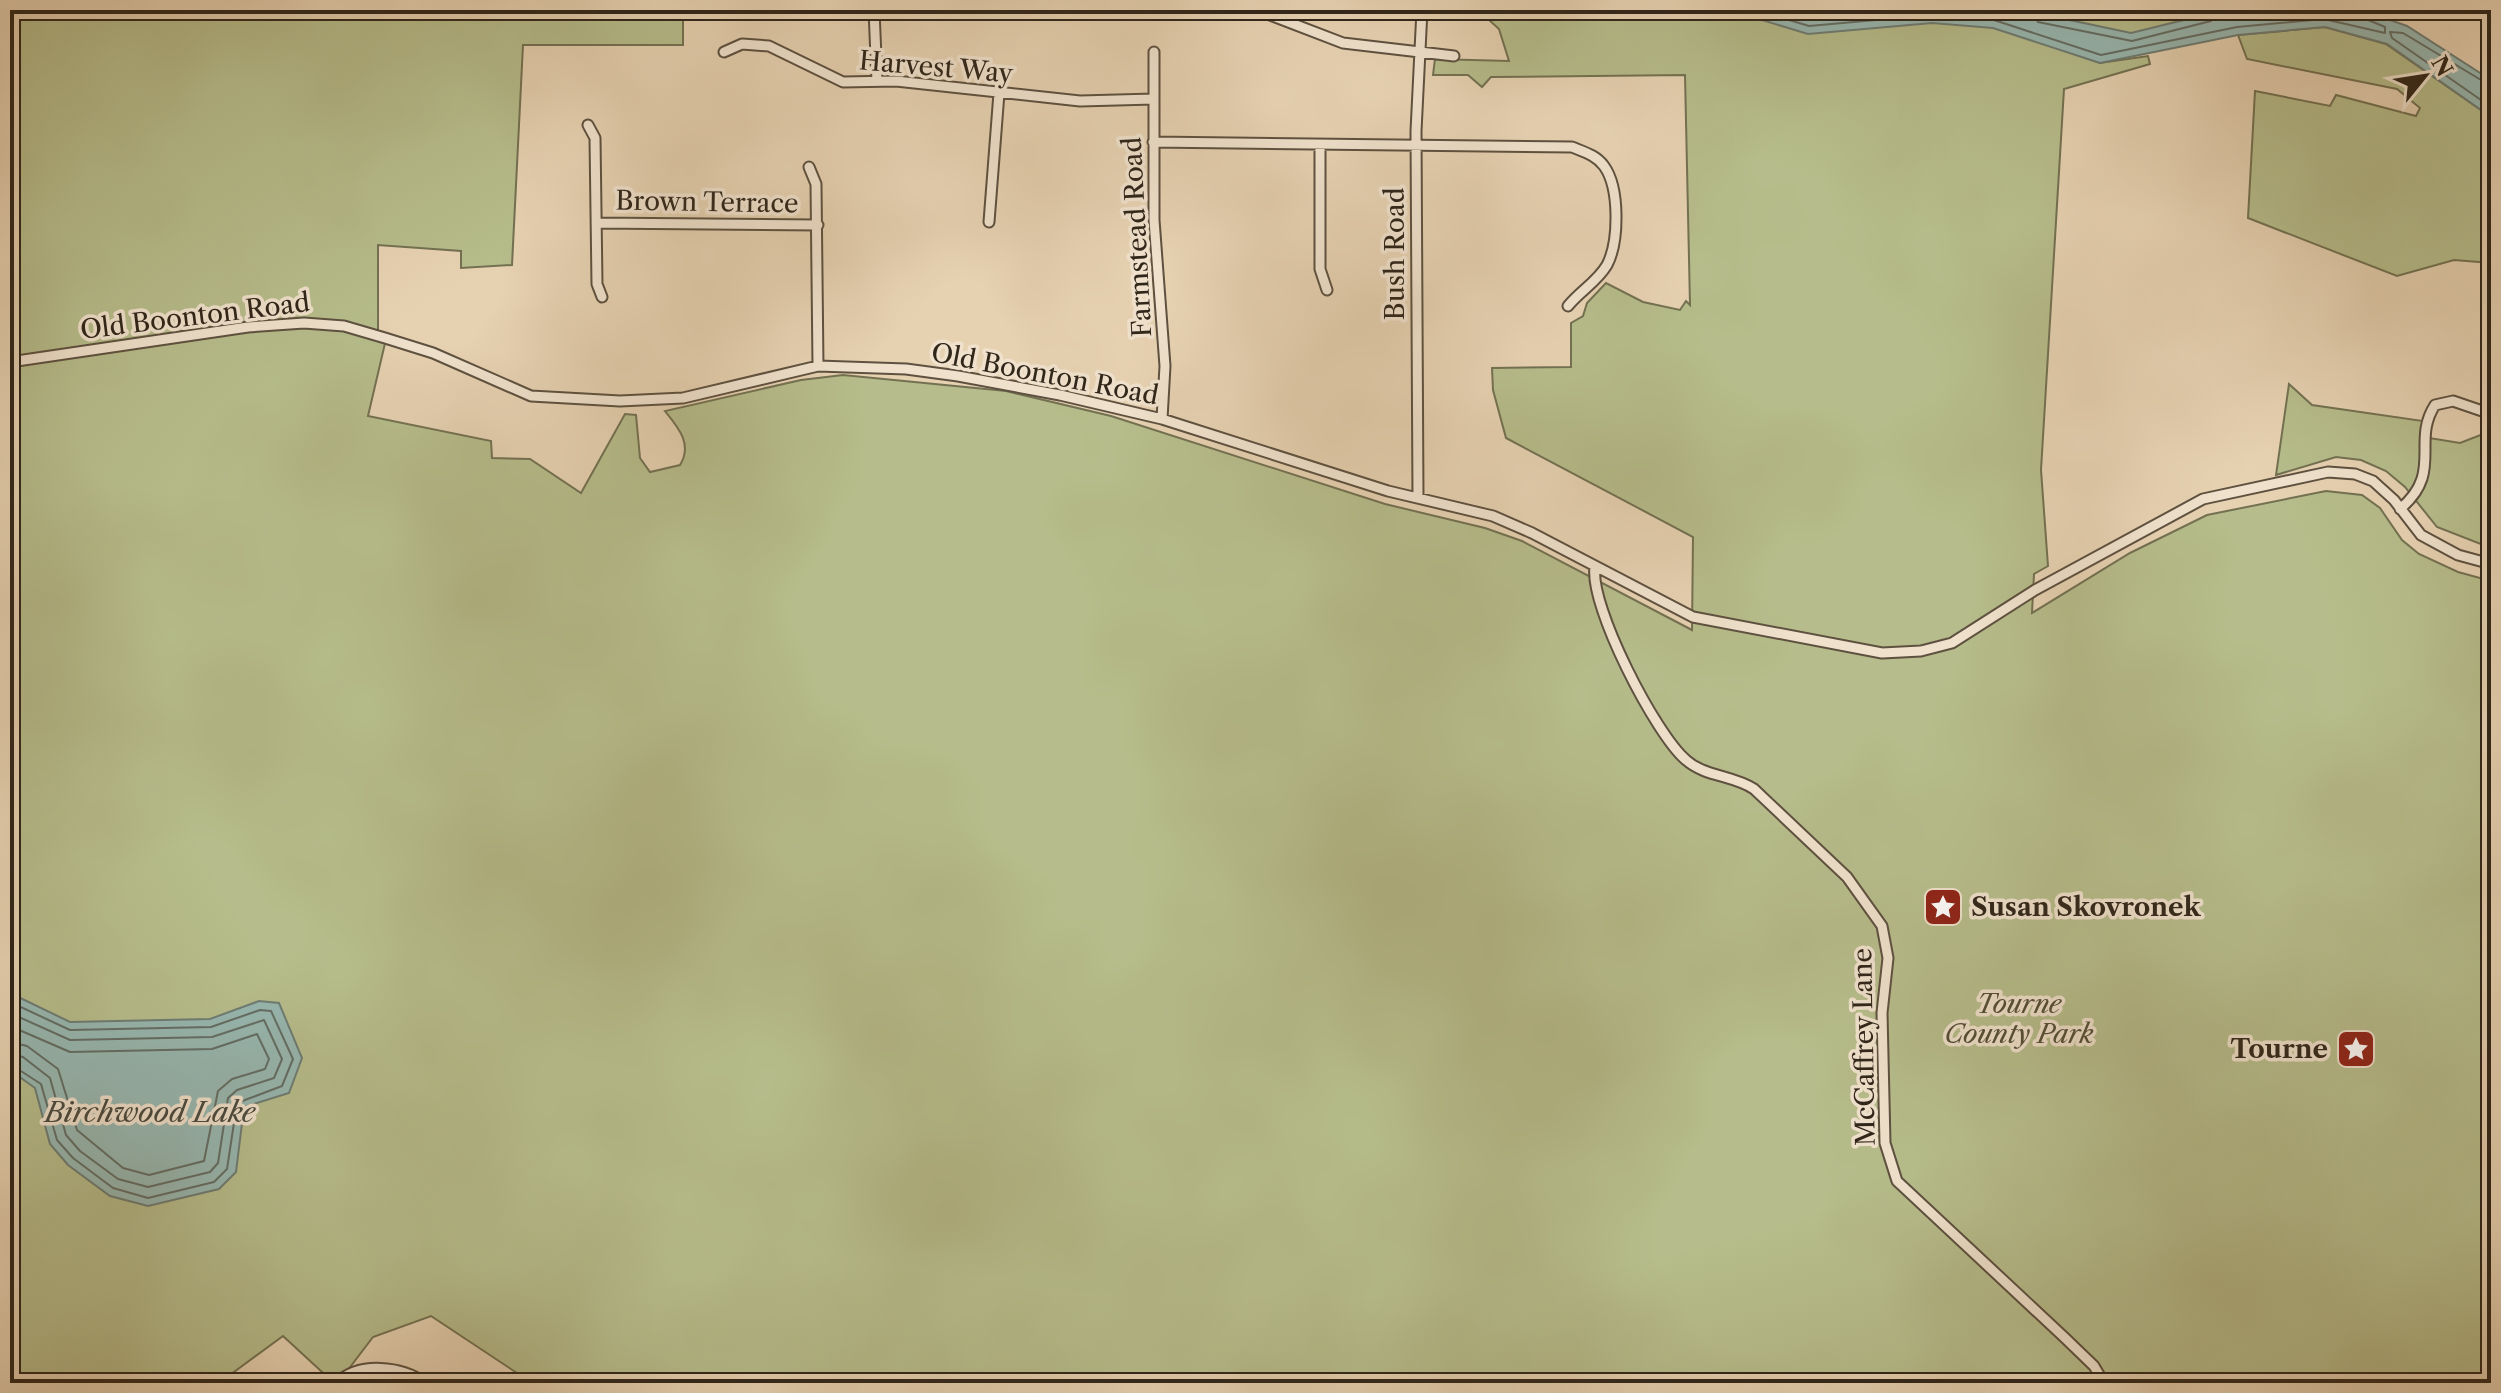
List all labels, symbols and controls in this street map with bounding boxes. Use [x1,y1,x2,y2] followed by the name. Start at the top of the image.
[2385,36,2465,116] north arrow
[858,44,1015,90] street label: Harvest Way
[2425,51,2458,81] text: N
[1116,136,1158,338] street label: Farmstead Road
[615,184,799,220] street label: Brown Terrace
[1379,187,1411,321] street label: Bush Road
[78,286,312,346] street label: Old Boonton Road
[929,336,1162,412] street label: Old Boonton Road
[1922,886,1964,928] place icon: Susan Skovronek
[1971,891,2202,923] place label: Susan Skovronek
[1846,948,1882,1146] street label: McCaffrey Lane
[1945,988,2094,1050] park label: Tourne County Park
[2335,1028,2377,1070] place icon: Tourne
[2230,1033,2328,1065] place label: Tourne
[43,1095,257,1129] water label: Birchwood Lake

